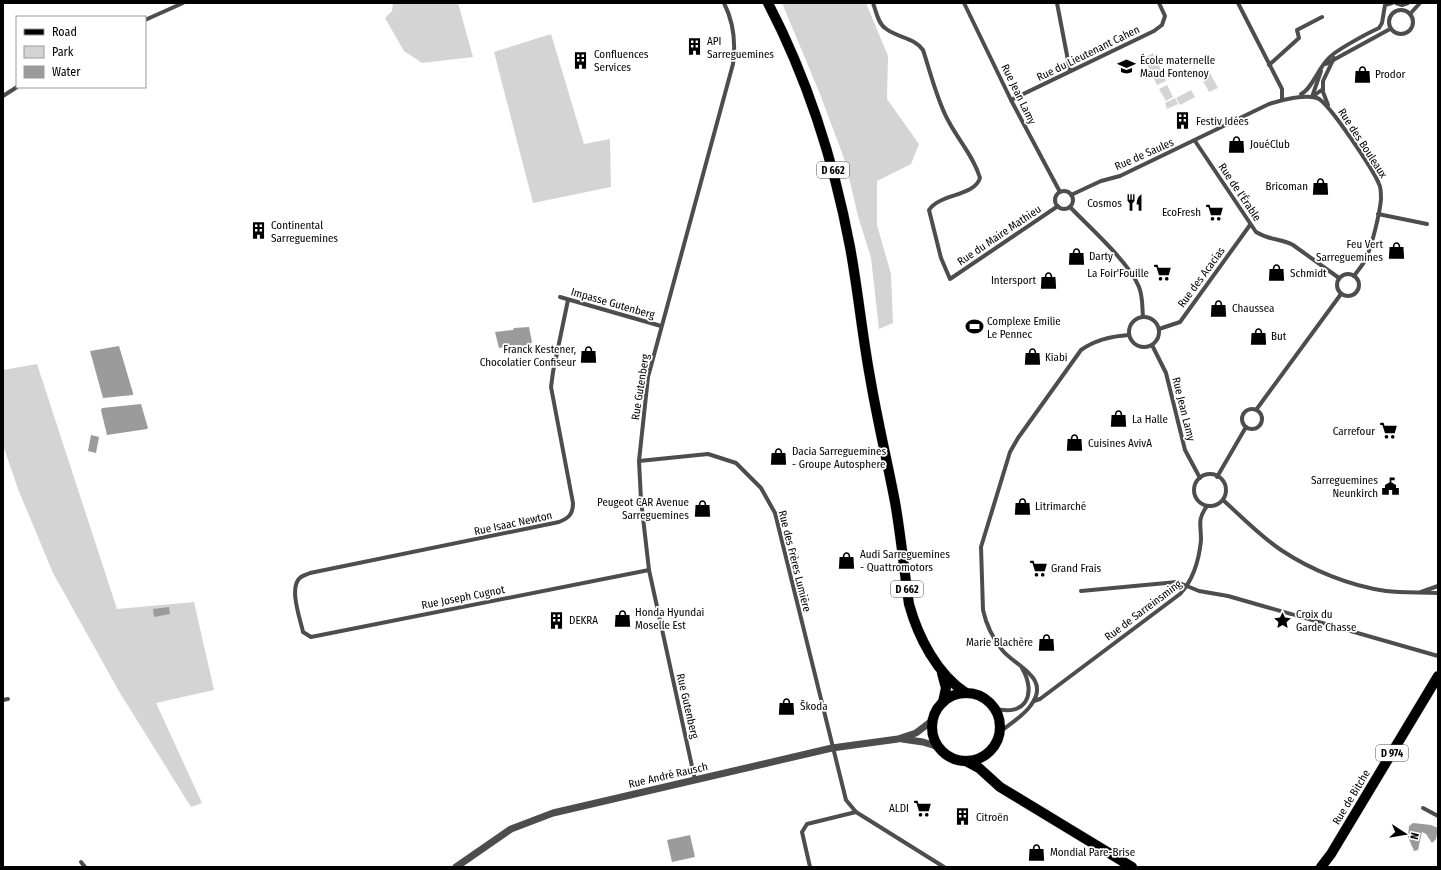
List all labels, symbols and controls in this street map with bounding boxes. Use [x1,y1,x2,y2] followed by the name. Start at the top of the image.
[16,16,146,88] legend
[1035,23,1142,84] street label: Rue du Lieutenant Cahen
[52,25,77,39] text: Road
[707,35,774,61] place label: API Sarreguemines
[684,37,704,57] building icon: API Sarreguemines
[52,45,74,59] text: Park
[594,48,649,74] place label: Confluences Services
[571,50,591,70] building icon: Confluences Services
[1140,53,1215,80] place label: École maternelle Maud Fontenoy
[1117,56,1137,76] school or university icon: École maternelle Maud Fontenoy
[998,62,1039,127] street label: Rue Jean Lamy
[1352,64,1372,84] shop icon: Prodor
[52,65,81,79] text: Water
[1375,68,1406,81] place label: Prodor
[1335,106,1390,181] street label: Rue des Bouleaux
[1173,111,1193,131] building icon: Festiv Idées
[1196,115,1249,128] place label: Festiv Idées
[1227,134,1247,154] shop icon: JouéClub
[1113,136,1176,173] street label: Rue de Saules
[1250,138,1290,151] place label: JouéClub
[1216,160,1264,224] street label: Rue de l'Érable
[817,162,849,178] road number: D 662
[1311,176,1331,196] shop icon: Bricoman
[1265,180,1308,193] place label: Bricoman
[1125,193,1145,213] restaurant icon: Cosmos
[1087,197,1122,210] place label: Cosmos
[1204,202,1224,222] supermarket icon: EcoFresh
[955,203,1044,268] street label: Rue du Maire Mathieu
[1162,206,1201,219] place label: EcoFresh
[271,219,338,245] place label: Continental Sarreguemines
[248,221,268,241] building icon: Continental Sarreguemines
[1316,238,1383,264] place label: Feu Vert Sarreguemines
[1386,240,1406,260] shop icon: Feu Vert Sarreguemines
[1175,244,1228,310] street label: Rue des Acacias
[1066,246,1086,266] shop icon: Darty
[1089,250,1113,263] place label: Darty
[1152,263,1172,283] supermarket icon: La Foir'Fouille
[1267,263,1287,283] shop icon: Schmidt
[1087,267,1149,280] place label: La Foir'Fouille
[1290,267,1327,280] place label: Schmidt
[1039,270,1059,290] shop icon: Intersport
[991,274,1036,287] place label: Intersport
[569,285,657,322] street label: Impasse Gutenberg
[1209,298,1229,318] shop icon: Chaussea
[1232,302,1274,315] place label: Chaussea
[987,315,1061,341] place label: Complexe Emilie Le Pennec
[964,317,984,337] sports icon: Complexe Emilie Le Pennec
[1248,326,1268,346] shop icon: But
[1271,330,1287,343] place label: But
[480,343,576,369] place label: Franck Kestener, Chocolatier Confiseur
[579,345,599,365] shop icon: Franck Kestener, Chocolatier Confiseur
[1022,347,1042,367] shop icon: Kiabi
[1045,351,1068,364] place label: Kiabi
[629,352,652,421] street label: Rue Gutenberg
[1169,376,1198,442] street label: Rue Jean Lamy
[1109,409,1129,429] shop icon: La Halle
[1132,413,1168,426] place label: La Halle
[1378,421,1398,441] supermarket icon: Carrefour
[1333,425,1375,438] place label: Carrefour
[1065,433,1085,453] shop icon: Cuisines AvivA
[1088,437,1152,450] place label: Cuisines AvivA
[792,445,886,471] place label: Dacia Sarreguemines - Groupe Autosphere
[769,447,789,467] shop icon: Dacia Sarreguemines - Groupe Autosphere
[1311,474,1378,500] place label: Sarreguemines Neunkirch
[1381,476,1401,496] public building icon: Sarreguemines Neunkirch
[597,496,689,522] place label: Peugeot CAR Avenue Sarreguemines
[1012,496,1032,516] shop icon: Litrimarché
[692,498,712,518] shop icon: Peugeot CAR Avenue Sarreguemines
[1035,500,1086,513] place label: Litrimarché
[473,509,553,538] street label: Rue Isaac Newton
[776,509,813,613] street label: Rue des Frères Lumière
[860,548,950,574] place label: Audi Sarreguemines - Quattromotors
[837,550,857,570] shop icon: Audi Sarreguemines - Quattromotors
[1028,558,1048,578] supermarket icon: Grand Frais
[1051,562,1102,575] place label: Grand Frais
[1102,577,1185,644] street label: Rue de Sarreinsming
[891,581,923,597] road number: D 662
[420,583,506,612] street label: Rue Joseph Cugnot
[635,606,705,632] place label: Honda Hyundai Moselle Est
[612,608,632,628] shop icon: Honda Hyundai Moselle Est
[1296,608,1356,634] place label: Croix du Garde Chasse
[546,610,566,630] building icon: DEKRA
[1273,610,1293,630] place icon: Croix du Garde Chasse
[569,614,598,627] place label: DEKRA
[1036,632,1056,652] shop icon: Marie Blachère
[966,636,1033,649] place label: Marie Blachère
[674,672,702,741] street label: Rue Gutenberg
[777,696,797,716] shop icon: Škoda
[800,699,828,713] place label: Škoda
[1376,745,1408,761] road number: D 974
[627,760,709,791] street label: Rue André Rausch
[1330,767,1373,827] street label: Rue de Bitche
[912,798,932,818] supermarket icon: ALDI
[889,802,909,815] place label: ALDI
[953,807,973,827] building icon: Citroën
[976,811,1009,824] place label: Citroën
[1385,814,1425,854] north arrow
[1407,831,1421,841] text: N
[1027,842,1047,862] shop icon: Mondial Pare-Brise
[1050,846,1135,859] place label: Mondial Pare-Brise

